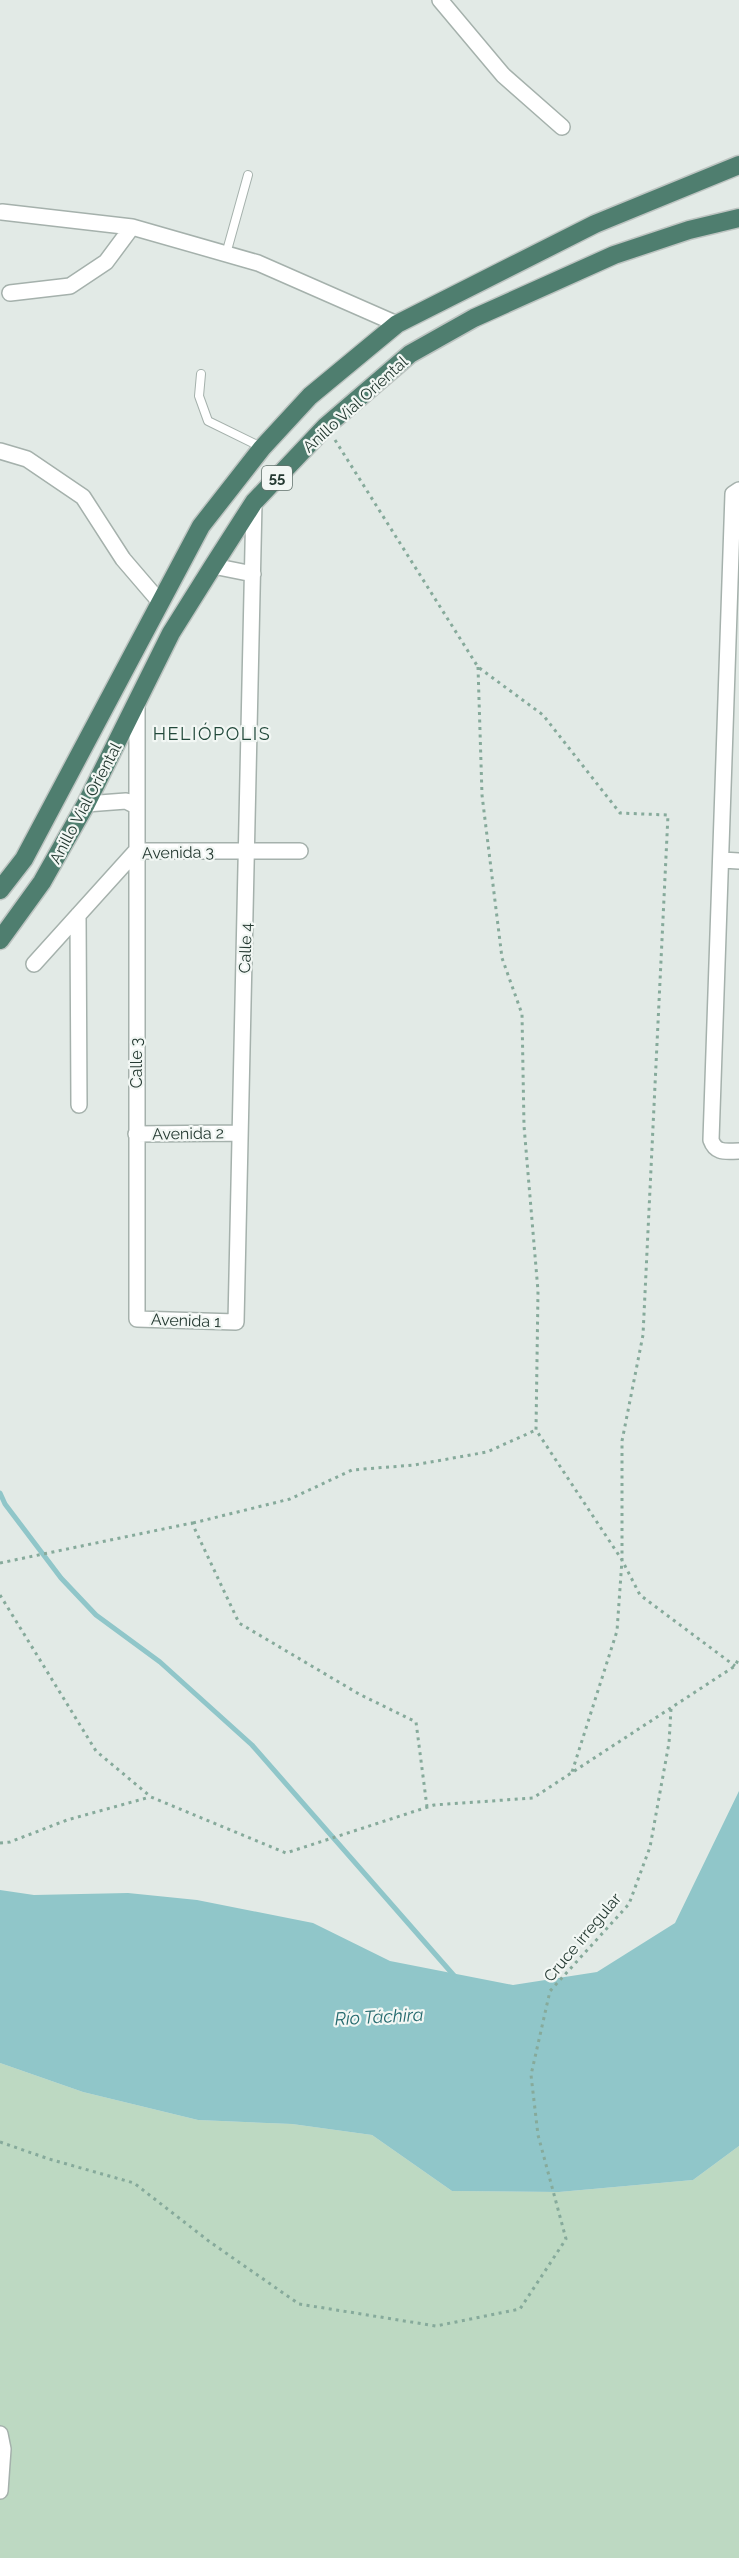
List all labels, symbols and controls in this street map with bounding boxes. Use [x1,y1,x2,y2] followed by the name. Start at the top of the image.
[299,352,412,456] street label: Anillo Vial Oriental
[262,466,292,490] road number: 55
[153,722,271,744] district label: HELIÓPOLIS
[45,739,126,867] street label: Anillo Vial Oriental
[142,842,214,863] street label: Avenida 3
[235,922,256,974] street label: Calle 4
[127,1038,146,1088] street label: Calle 3
[152,1123,224,1144] street label: Avenida 2
[151,1310,222,1331] street label: Avenida 1
[540,1889,625,1986] street label: Cruce irregular
[334,2004,424,2029] water label: Río Táchira

